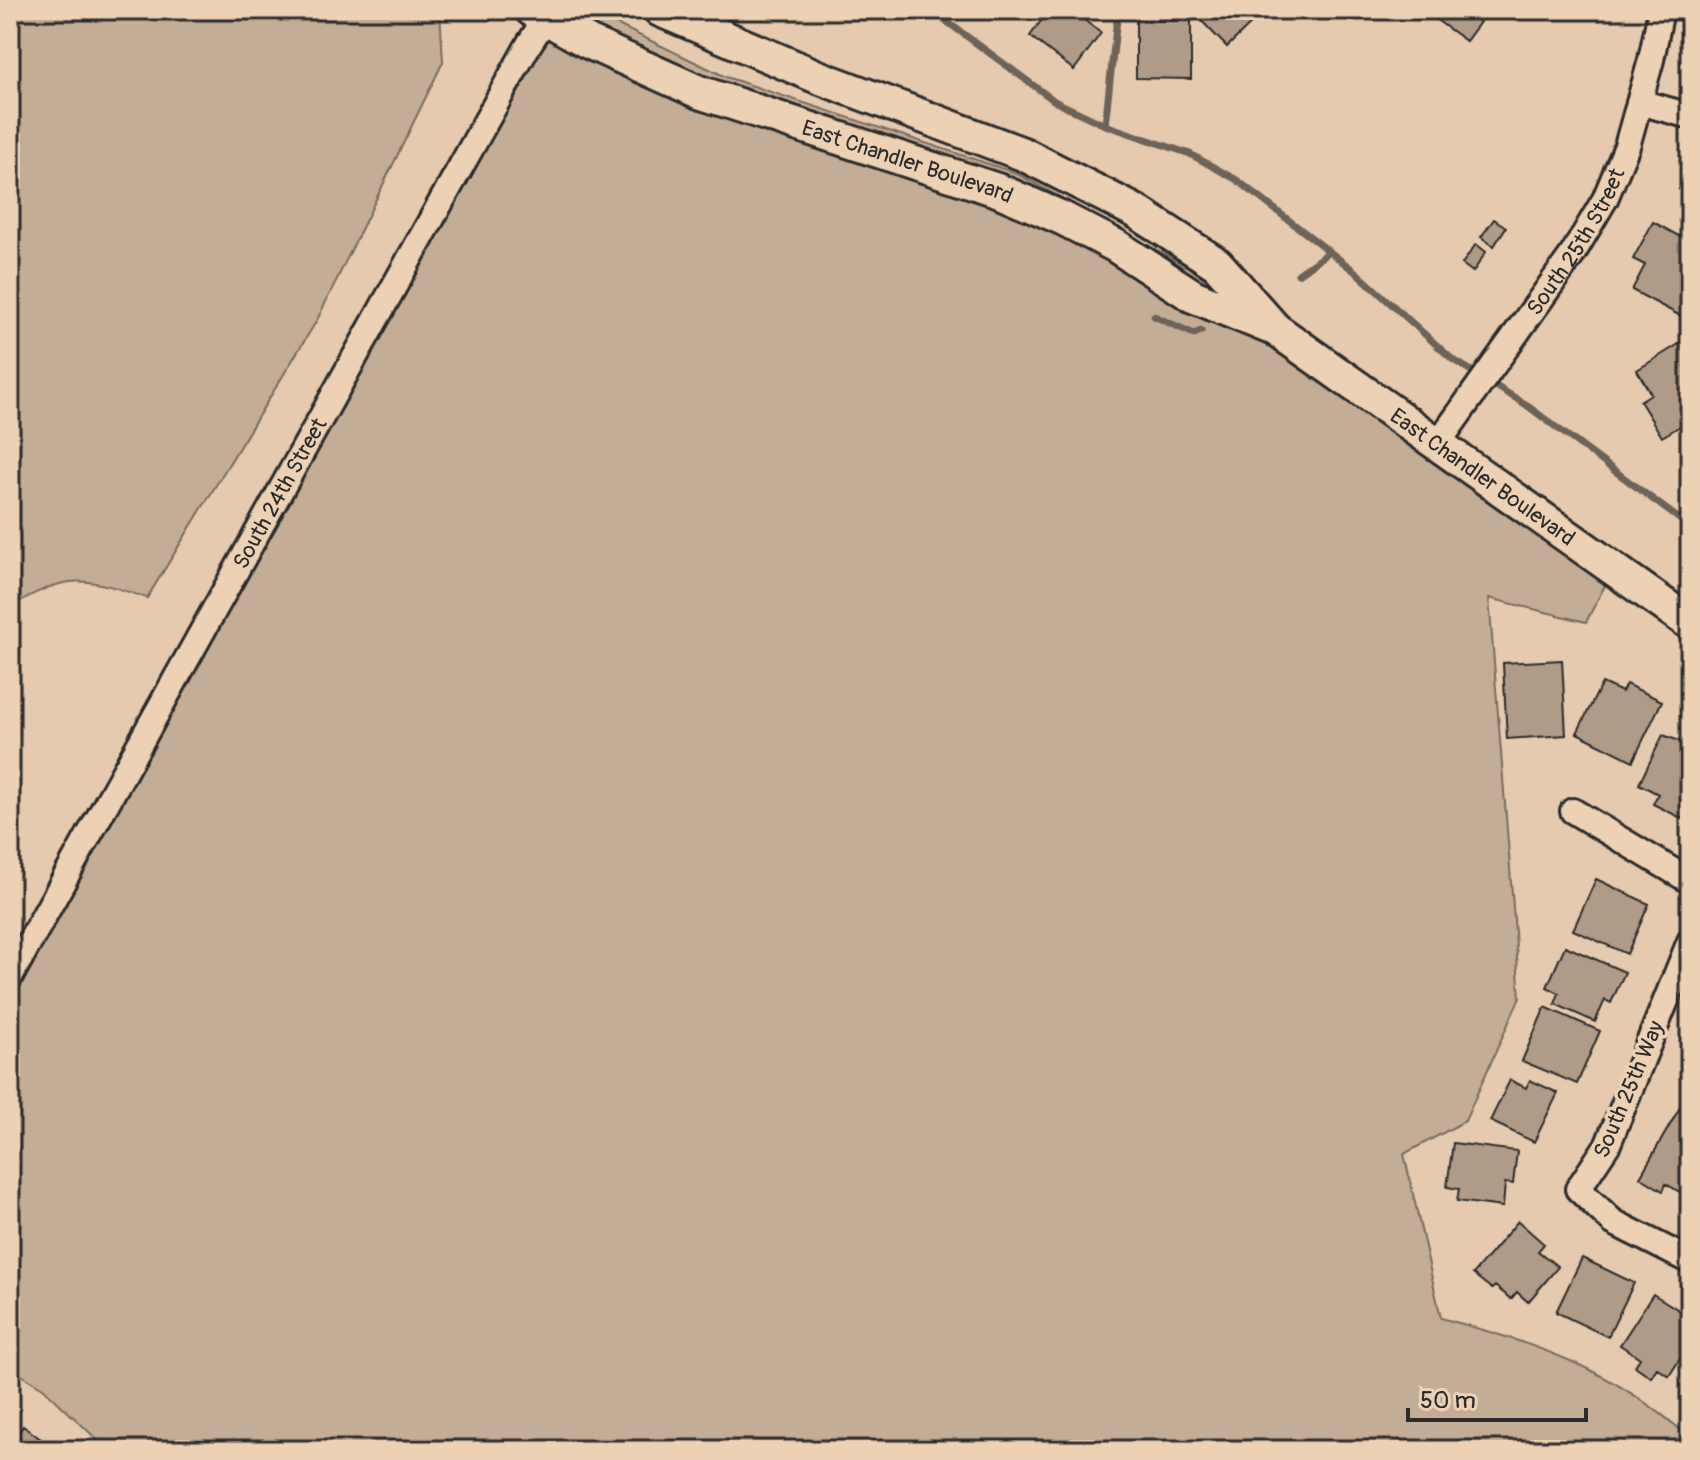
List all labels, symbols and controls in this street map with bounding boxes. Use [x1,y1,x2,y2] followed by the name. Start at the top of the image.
[798,114,1017,210] street label: East Chandler Boulevard
[1521,164,1631,321] street label: South 25th Street
[1384,402,1581,552] street label: East Chandler Boulevard
[227,413,333,574] street label: South 24th Street
[1587,1017,1670,1162] street label: South 25th Way
[1408,1372,1586,1422] scale bar
[1420,1386,1476,1415] text: 50 m

